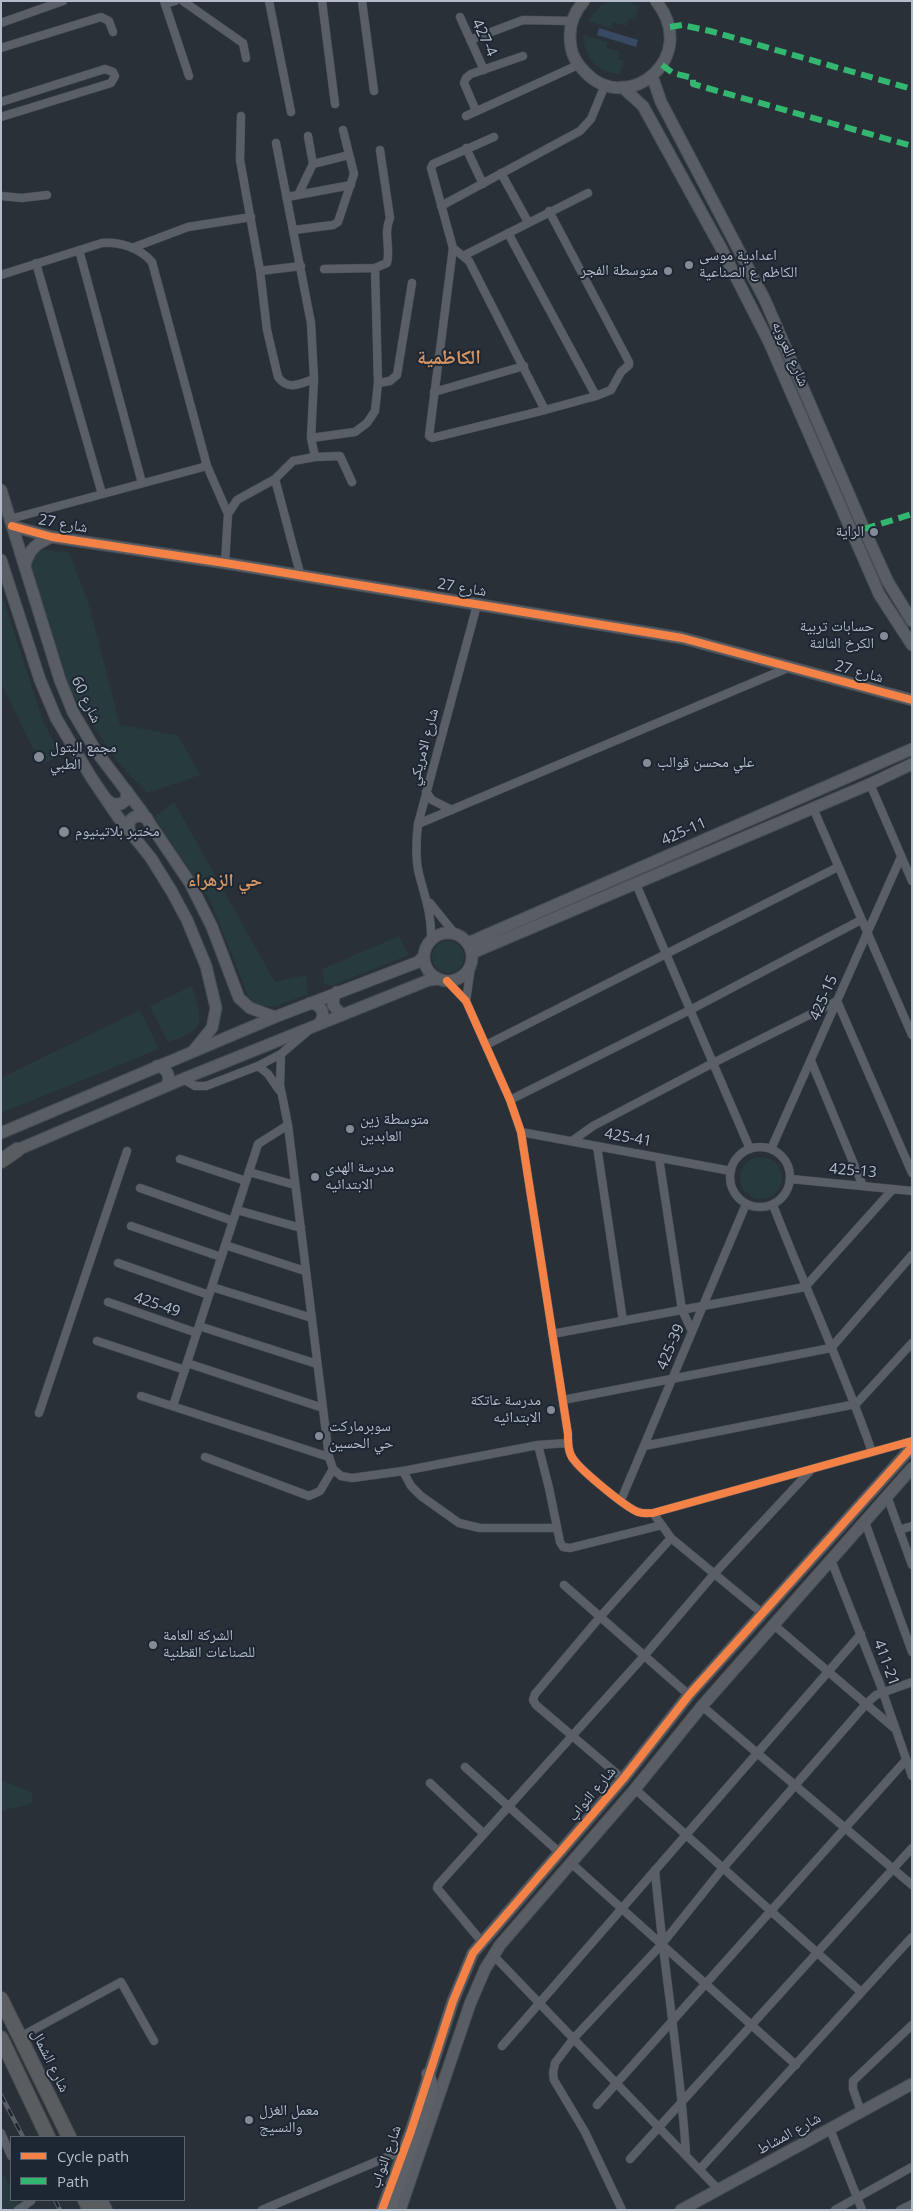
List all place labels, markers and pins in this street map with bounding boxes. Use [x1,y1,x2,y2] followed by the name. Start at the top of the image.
[699,247,797,282] place label: اعدادية موسى الكاظم ع الصناعية
[683,259,695,271] marker: اعدادية موسى الكاظم ع الصناعية
[580,262,658,280] place label: متوسطة الفجر
[662,265,674,277] marker: متوسطة الفجر
[836,523,864,541] place label: الراية
[868,526,880,538] marker: الراية
[800,618,874,653] place label: حسابات تربية الكرخ الثالثة
[878,630,890,642] marker: حسابات تربية الكرخ الثالثة
[50,739,117,774] place label: مجمع البتول الطبي
[32,750,46,764] marker: مجمع البتول الطبي
[657,754,754,772] place label: علي محسن قوالب
[641,757,653,769] marker: علي محسن قوالب
[75,823,160,841] place label: مختبر بلاتينيوم
[57,825,71,839] marker: مختبر بلاتينيوم
[360,1111,429,1146] place label: متوسطة زين العابدين
[344,1123,356,1135] marker: متوسطة زين العابدين
[325,1159,394,1194] place label: مدرسة الهدى الابتدائيه
[309,1171,321,1183] marker: مدرسة الهدى الابتدائيه
[471,1392,541,1427] place label: مدرسة عاتكة الابتدائيه
[545,1404,557,1416] marker: مدرسة عاتكة الابتدائيه
[329,1418,394,1453] place label: سوبرماركت حي الحسين
[313,1430,325,1442] marker: سوبرماركت حي الحسين
[163,1627,255,1662] place label: الشركة العامة للصناعات القطنية
[147,1639,159,1651] marker: الشركة العامة للصناعات القطنية
[259,2102,319,2137] place label: معمل الغزل والنسيج
[243,2114,255,2126] marker: معمل الغزل والنسيج

